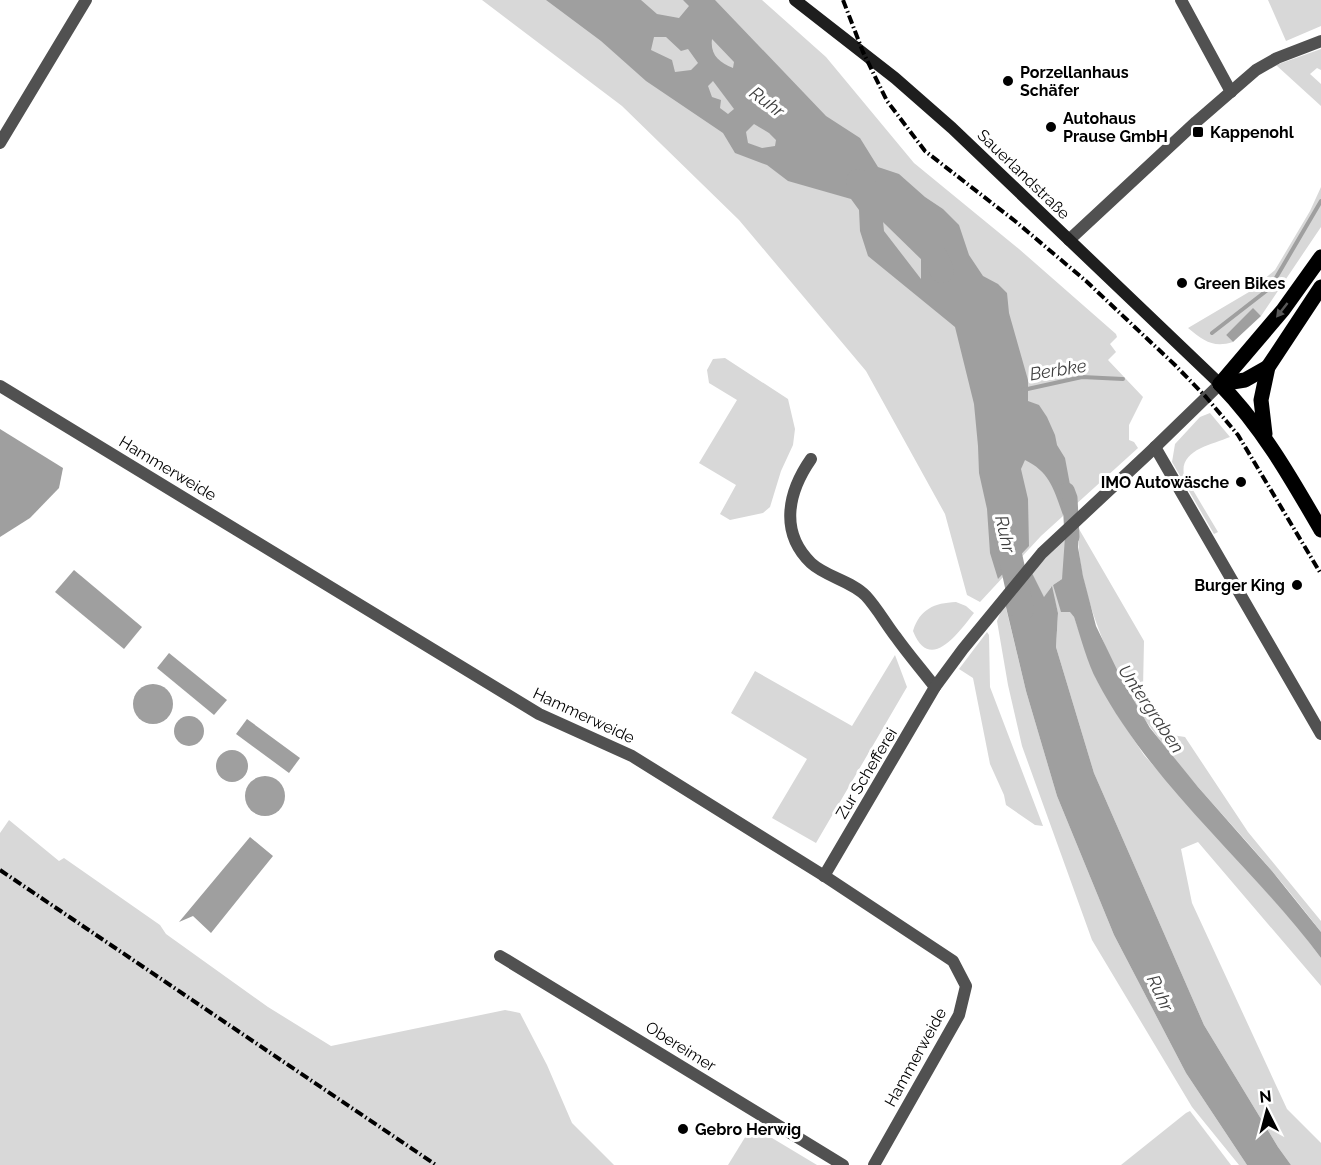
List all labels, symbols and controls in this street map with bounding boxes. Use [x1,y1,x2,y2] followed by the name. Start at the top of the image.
[1020,63,1129,100] place label: Porzellanhaus Schäfer
[1001,74,1015,88] marker: Porzellanhaus Schäfer
[746,82,789,122] water label: Ruhr
[1063,109,1168,146] place label: Autohaus Prause GmbH
[1044,120,1058,134] marker: Autohaus Prause GmbH
[1210,123,1295,142] place label: Kappenohl
[1191,125,1205,139] marker: Kappenohl
[974,126,1074,223] street label: Sauerlandstraße
[1194,274,1285,293] place label: Green Bikes
[1175,276,1189,290] marker: Green Bikes
[1276,302,1289,318] one-way arrow
[1028,355,1088,384] water label: Berbke
[116,432,220,505] street label: Hammerweide
[1101,473,1229,492] place label: IMO Autowäsche
[1234,475,1248,489] marker: IMO Autowäsche
[991,513,1020,555] water label: Ruhr
[1194,576,1285,595] place label: Burger King
[1290,578,1304,592] marker: Burger King
[1114,661,1189,757] water label: Untergraben
[530,684,638,747] street label: Hammerweide
[832,724,901,822] street label: Zur Schefferei
[1143,971,1178,1015] water label: Ruhr
[881,1005,950,1110] street label: Hammerweide
[642,1017,720,1076] street label: Obereimer
[1237,1081,1297,1141] north arrow
[1258,1086,1273,1107] text: N
[695,1120,801,1139] place label: Gebro Herwig
[676,1122,690,1136] marker: Gebro Herwig

